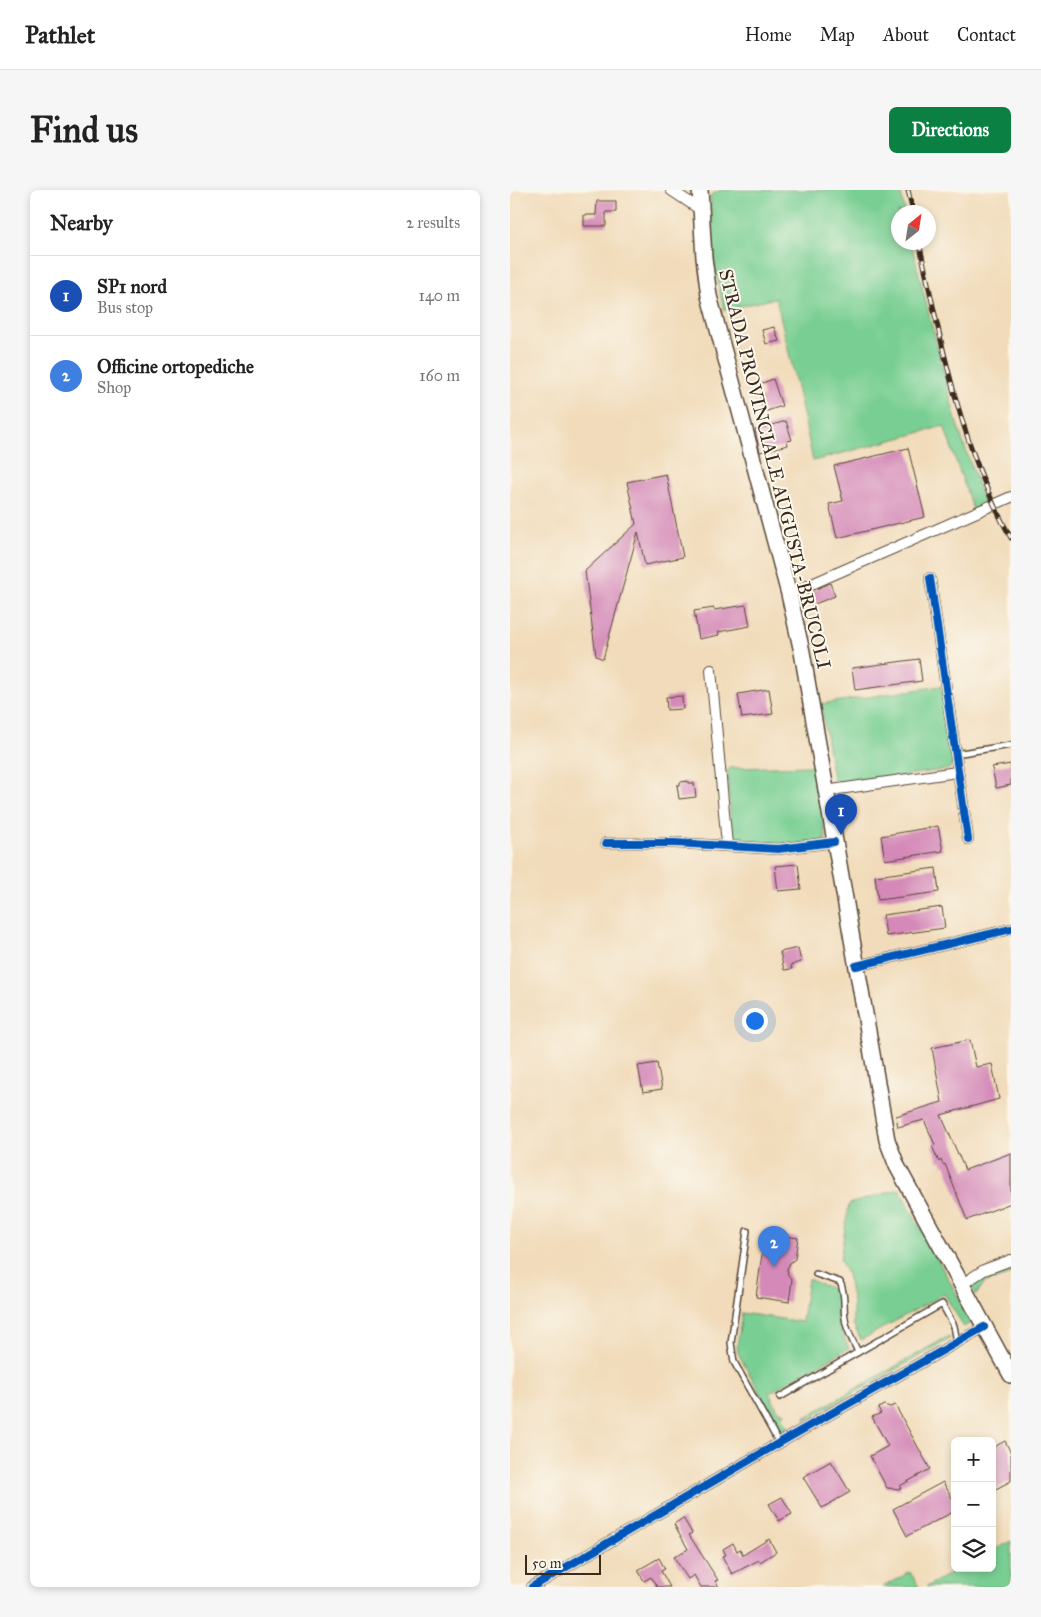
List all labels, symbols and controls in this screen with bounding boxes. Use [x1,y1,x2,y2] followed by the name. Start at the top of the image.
[25,20,95,50] text: Pathlet
[745,24,792,46] text: Home
[820,24,855,46] text: Map
[883,24,929,46] text: About
[957,24,1016,46] text: Contact
[889,107,1011,153] button: Directions
[30,109,138,152] text: Find us
[891,205,936,250] north arrow
[50,210,113,236] text: Nearby
[406,213,460,232] text: 2 results
[714,267,836,671] street label: STRADA PROVINCIALE AUGUSTA-BRUCOLI
[97,275,167,298] text: SP1 nord
[63,286,69,305] text: 1
[419,286,460,305] text: 140 m
[97,298,153,317] text: Bus stop
[97,355,254,378] text: Officine ortopediche
[62,366,70,385] text: 2
[419,366,460,385] text: 160 m
[97,378,131,397] text: Shop
[825,794,857,835] pin: 1
[742,1008,768,1034] your location
[758,1226,790,1267] pin: 2
[951,1437,996,1572] map controls
[951,1437,996,1482] button: +
[951,1482,996,1527] button: −
[951,1527,996,1572] button: layers
[525,1552,601,1575] scale bar
[532,1555,561,1572] text: 50 m

